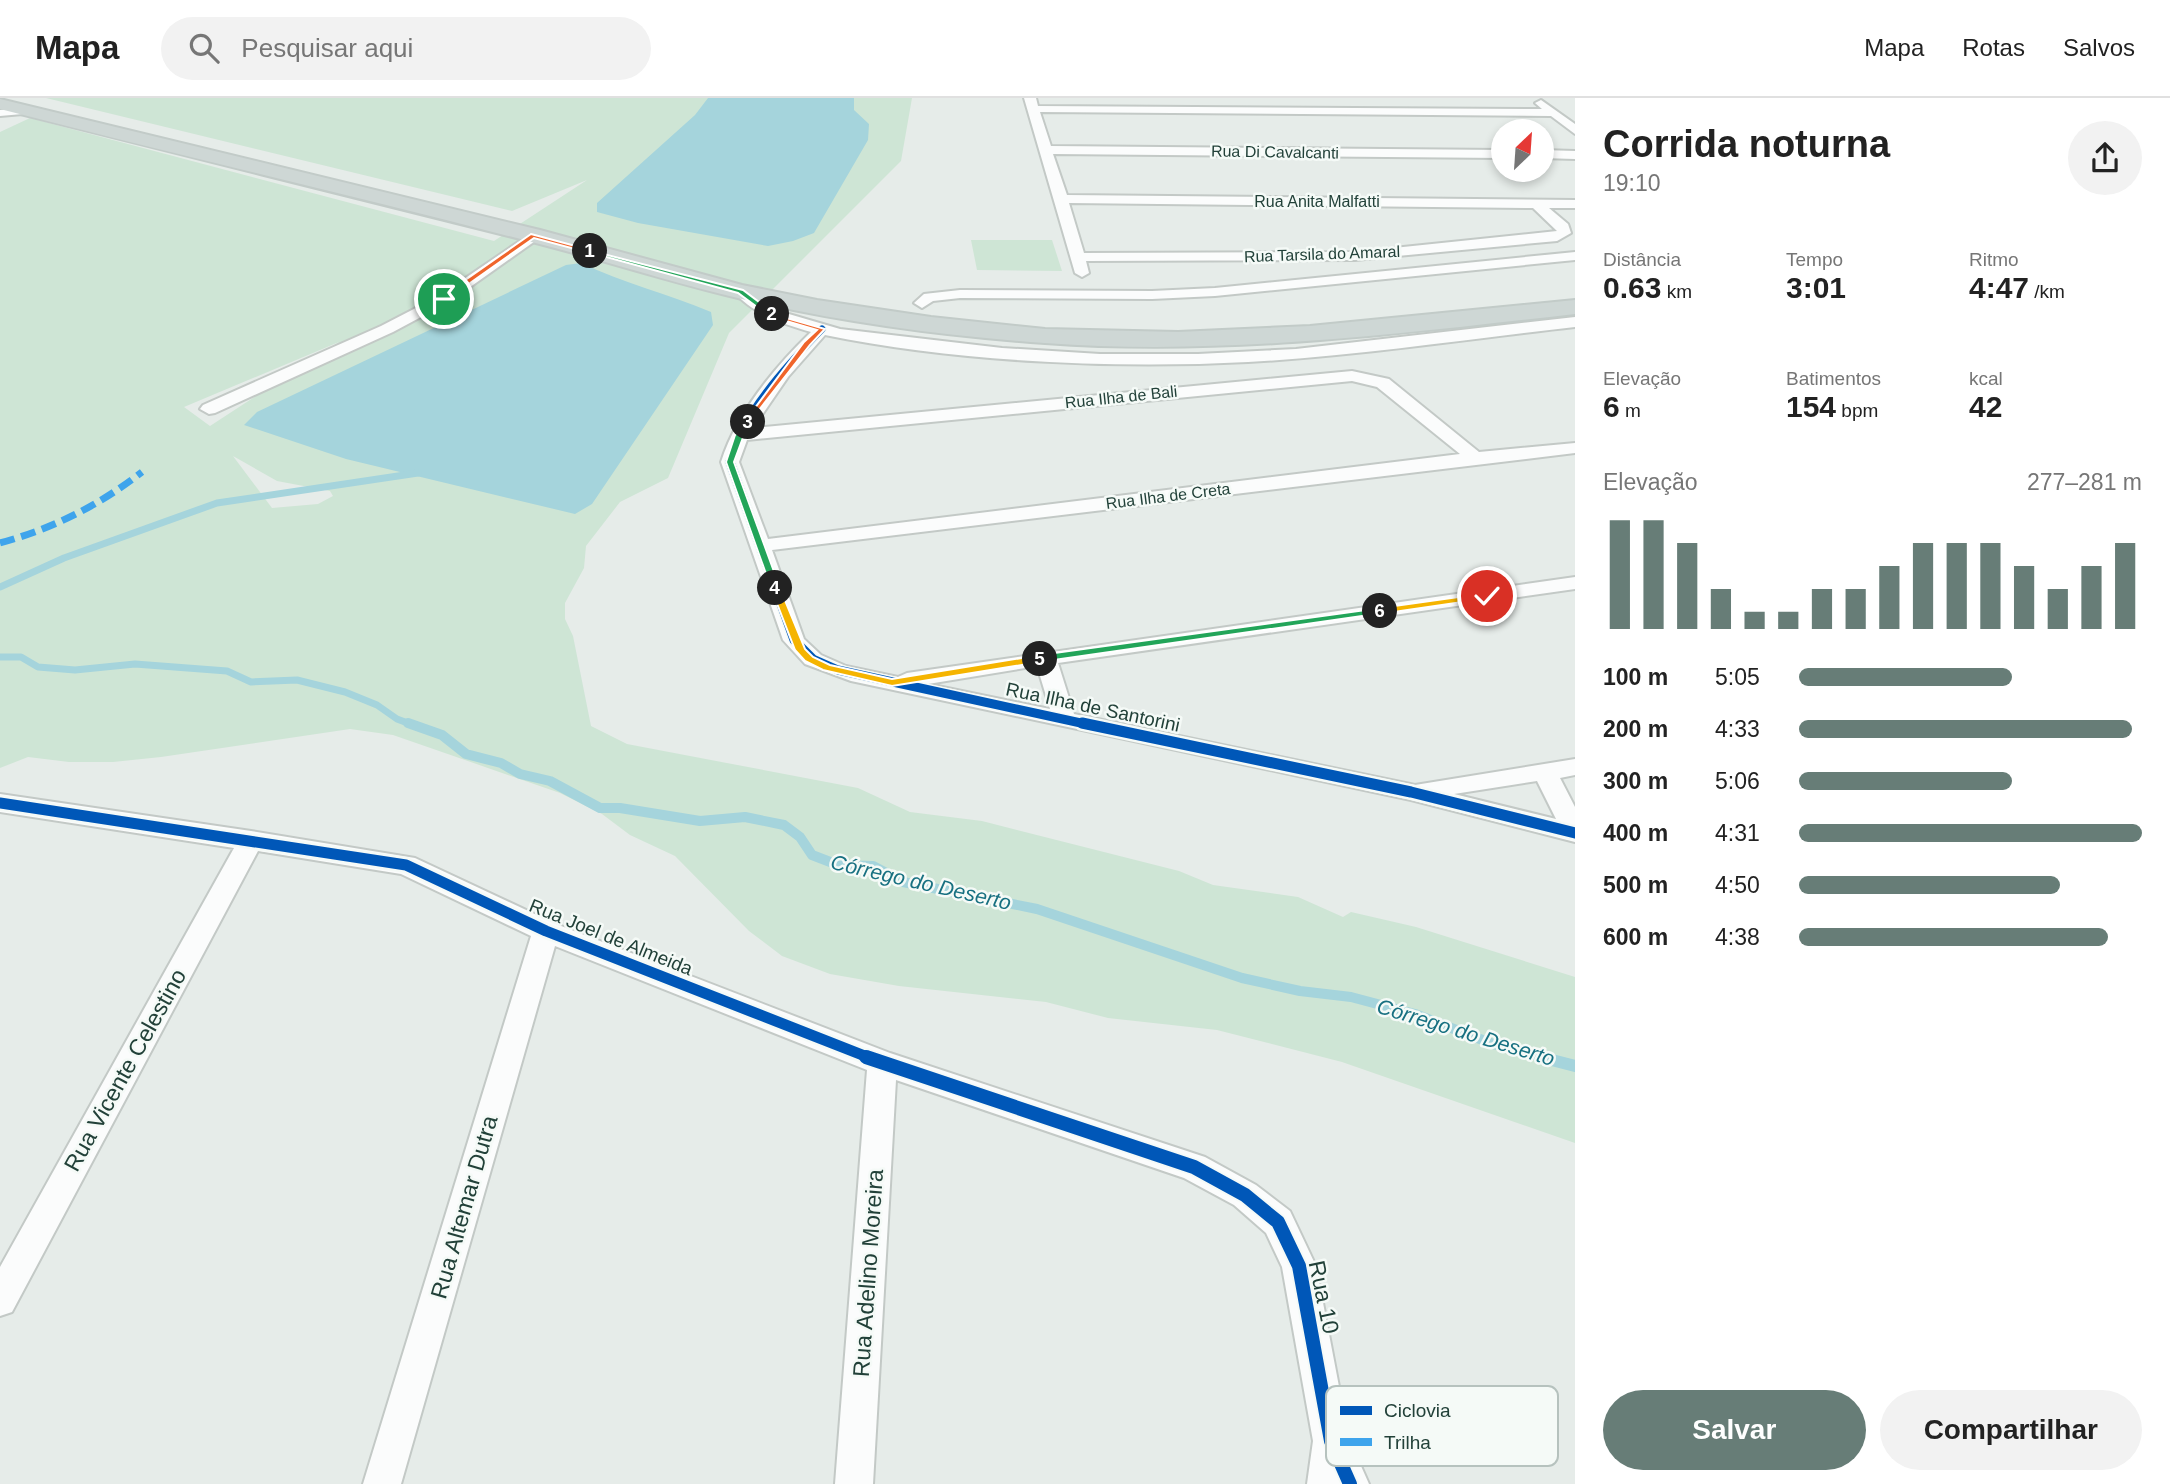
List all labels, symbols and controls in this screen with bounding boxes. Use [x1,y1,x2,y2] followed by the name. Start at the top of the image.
[161,17,651,80] search box
[35,29,119,66] text: Mapa
[185,29,223,67] icon: search
[241,33,413,63] text: Pesquisar aqui
[1864,34,1924,61] text: Mapa
[1962,34,2025,61] text: Rotas
[2063,34,2135,61] text: Salvos
[1491,119,1554,182] north arrow
[1491,119,1554,182] map controls
[2068,121,2142,195] button: share
[1603,123,1890,165] text: Corrida noturna
[1211,142,1339,162] street label: Rua Di Cavalcanti
[1603,170,1661,196] text: 19:10
[1254,193,1380,210] street label: Rua Anita Malfatti
[572,234,608,268] pin: 1
[584,240,595,261] text: 1
[1244,243,1400,265] street label: Rua Tarsila do Amaral
[1603,249,1681,270] text: Distância
[1786,249,1843,270] text: Tempo
[1969,249,2019,270] text: Ritmo
[414,269,474,329] pin
[1603,271,1661,304] text: 0.63
[1786,271,1846,304] text: 3:01
[1969,271,2029,304] text: 4:47
[425,280,463,318] icon: arrive
[1661,281,1692,302] text: km
[2029,281,2065,302] text: /km
[754,296,790,332] pin: 2
[766,303,777,324] text: 2
[1603,368,1681,389] text: Elevação
[1786,368,1881,389] text: Batimentos
[1969,368,2003,389] text: kcal
[1064,383,1178,411] street label: Rua Ilha de Bali
[1603,390,1620,423] text: 6
[1786,390,1836,423] text: 154
[1969,390,2002,423] text: 42
[1620,400,1641,421] text: m
[1836,400,1878,421] text: bpm
[730,404,766,440] pin: 3
[742,411,753,432] text: 3
[1603,469,1698,495] text: Elevação
[2027,469,2142,495] text: 277–281 m
[1105,480,1231,512] street label: Rua Ilha de Creta
[1457,566,1517,626] pin
[758,570,792,606] pin: 4
[769,577,780,598] text: 4
[1468,577,1506,615] icon: check
[1362,594,1398,628] pin: 6
[1374,600,1385,621] text: 6
[1023,642,1058,676] pin: 5
[1034,648,1045,669] text: 5
[1603,664,1668,690] text: 100 m
[1715,664,1760,690] text: 5:05
[1004,678,1182,736] street label: Rua Ilha de Santorini
[1603,716,1668,742] text: 200 m
[1715,716,1760,742] text: 4:33
[1603,768,1668,794] text: 300 m
[1715,768,1760,794] text: 5:06
[1603,820,1668,846] text: 400 m
[1715,820,1760,846] text: 4:31
[829,850,1014,914] water label: Córrego do Deserto
[1603,872,1668,898] text: 500 m
[1715,872,1760,898] text: 4:50
[526,895,696,980] street label: Rua Joel de Almeida
[1603,924,1668,950] text: 600 m
[1715,924,1760,950] text: 4:38
[59,964,191,1176] street label: Rua Vicente Celestino
[1374,994,1558,1070] water label: Córrego do Deserto
[425,1112,503,1302] street label: Rua Altemar Dutra
[848,1168,888,1378] street label: Rua Adelino Moreira
[1304,1258,1344,1336] street label: Rua 10
[1326,1386,1558,1466] legend
[1603,1390,1866,1470] button: Salvar
[1880,1390,2142,1470] button: Compartilhar
[1384,1400,1451,1421] text: Ciclovia
[1384,1432,1431,1453] text: Trilha

